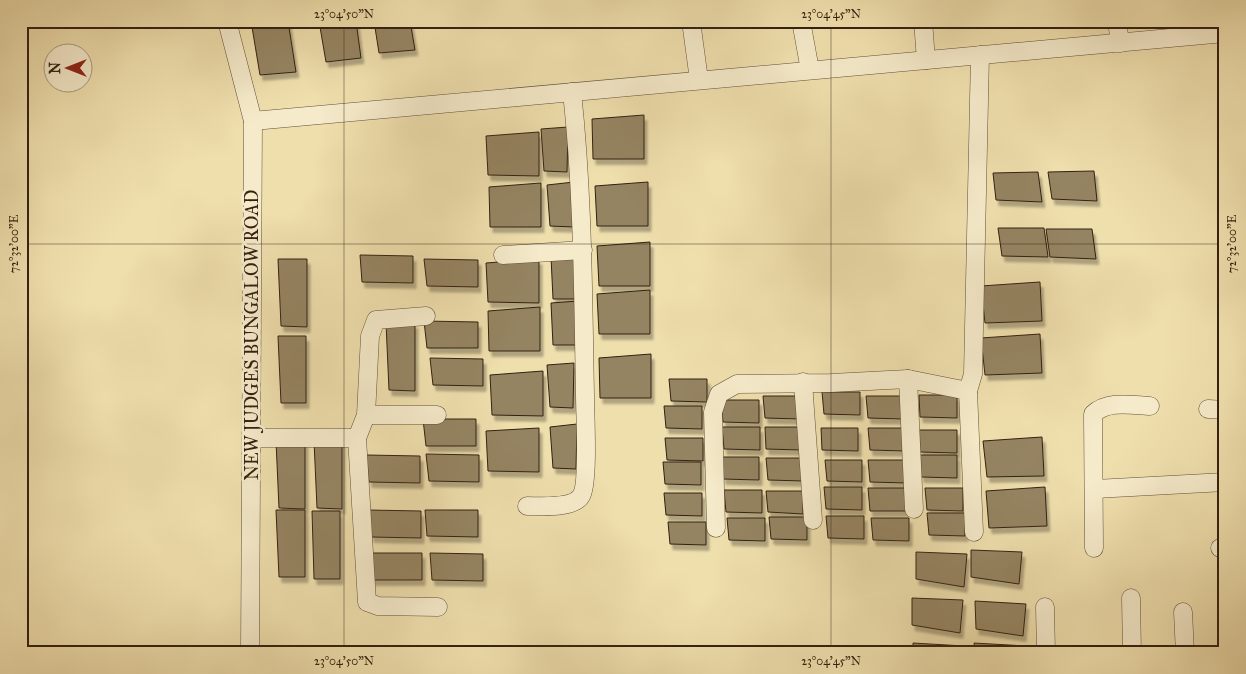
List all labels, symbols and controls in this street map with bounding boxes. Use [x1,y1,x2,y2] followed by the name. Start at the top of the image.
[314,7,374,21] text: 23°04'50"N
[801,7,861,21] text: 23°04'45"N
[42,42,92,92] north arrow
[47,62,64,74] text: N
[241,190,264,480] street label: NEW JUDGES BUNGALOW ROAD
[7,214,21,273] text: 72°32'00"E
[1225,214,1239,273] text: 72°32'00"E
[314,654,374,668] text: 23°04'50"N
[801,654,861,668] text: 23°04'45"N

